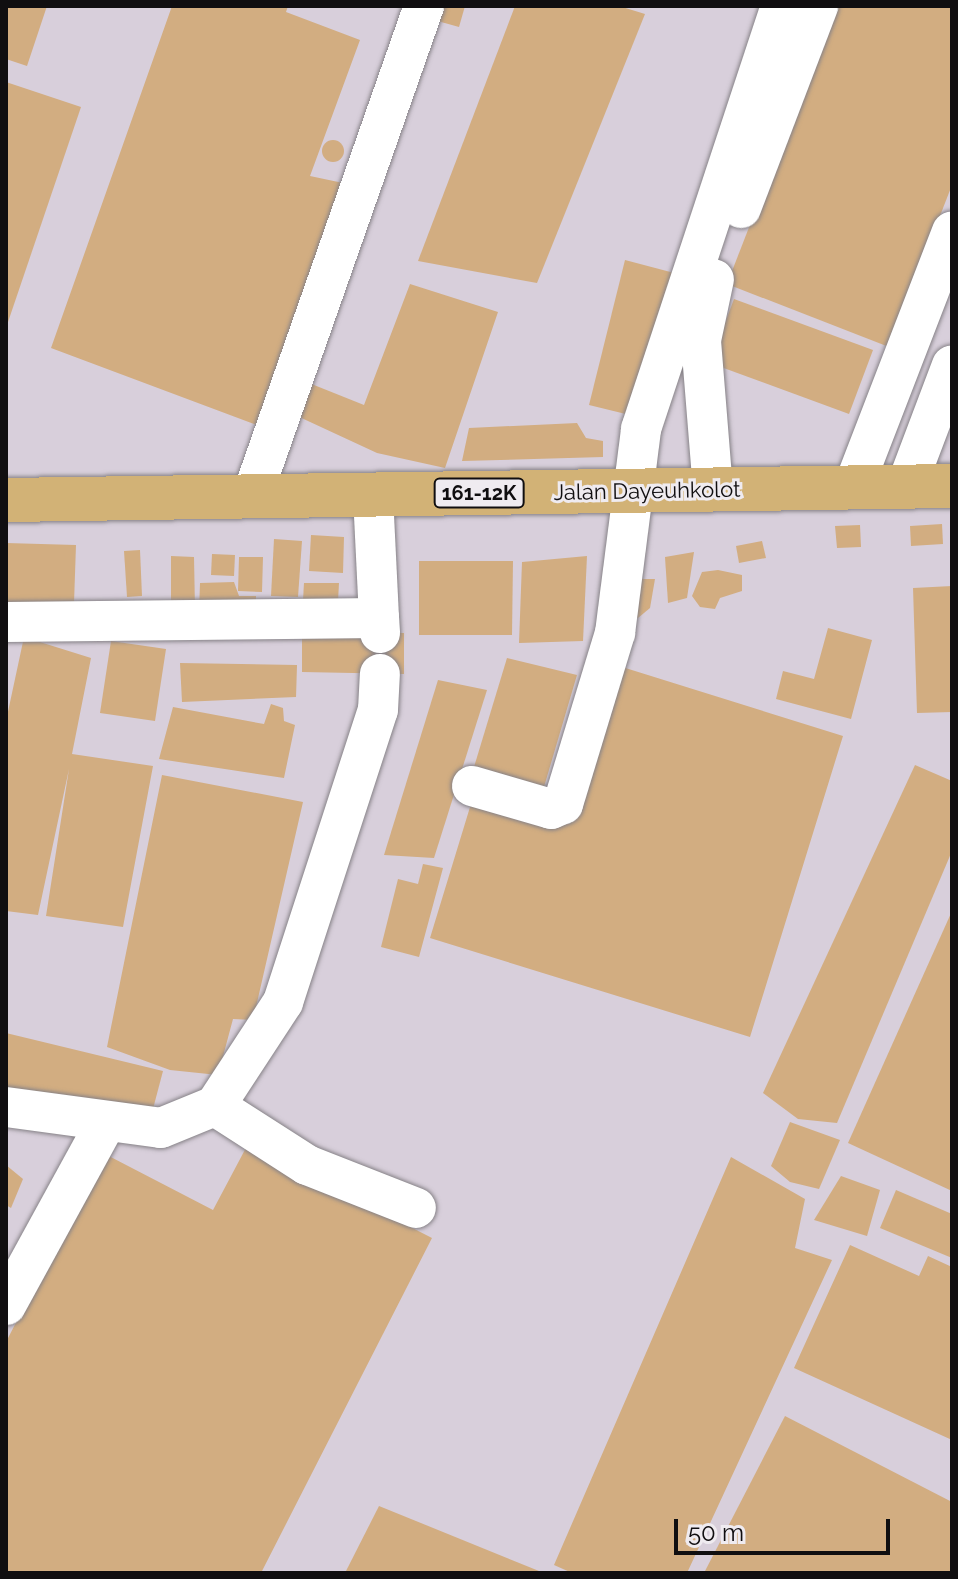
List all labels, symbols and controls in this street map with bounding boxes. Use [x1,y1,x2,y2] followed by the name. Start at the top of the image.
[553,476,741,506] street label: Jalan Dayeuhkolot
[433,477,525,509] road number: 161-12K
[678,1503,894,1553] scale bar
[688,1518,744,1547] text: 50 m

